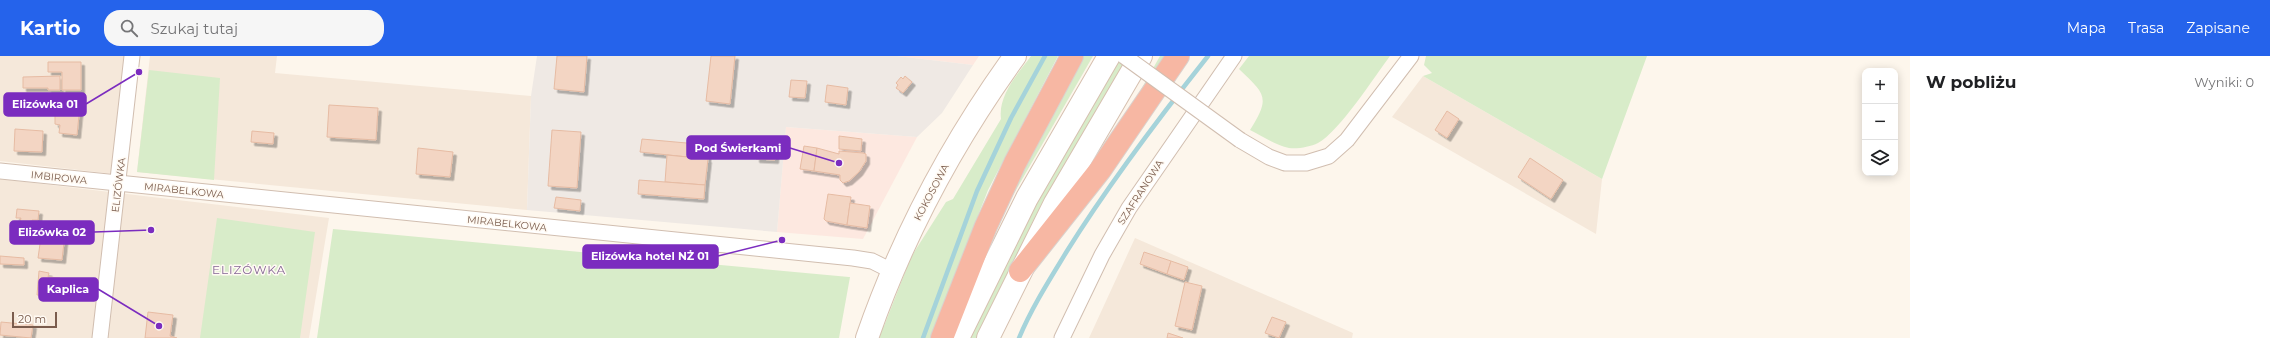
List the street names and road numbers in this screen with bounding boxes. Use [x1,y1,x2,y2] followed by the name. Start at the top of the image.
[109,156,128,213] street label: ELIZÓWKA
[1115,157,1167,227] street label: SZAFRANOWA
[911,161,952,223] street label: KOKOSOWA
[30,168,89,187] street label: IMBIROWA
[144,180,225,201] street label: MIRABELKOWA
[467,213,548,234] street label: MIRABELKOWA

